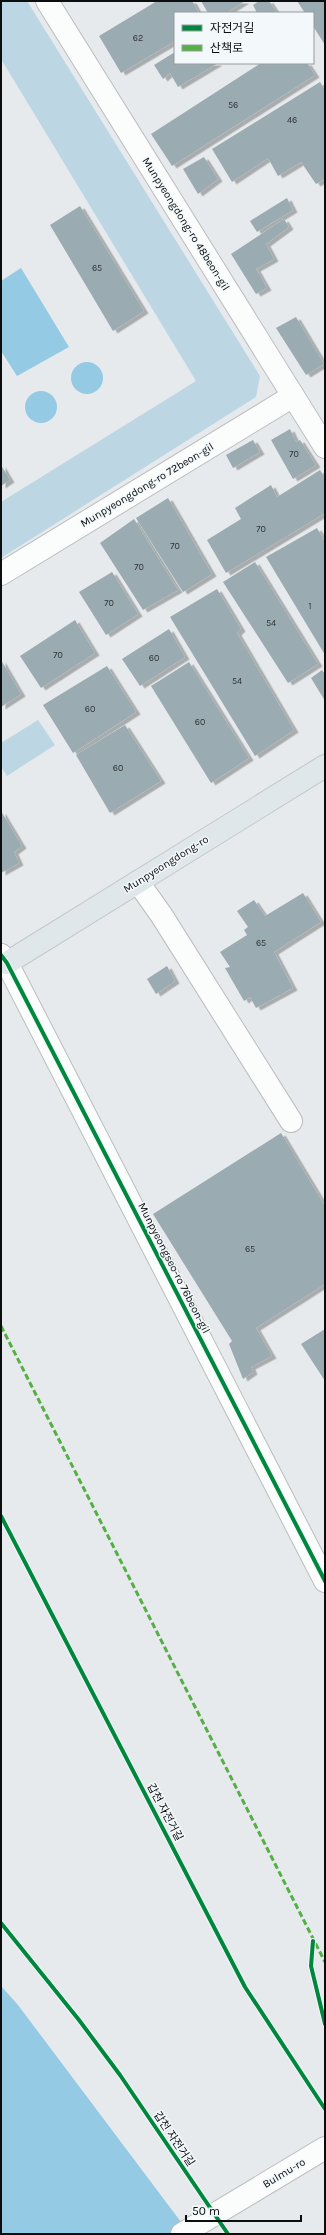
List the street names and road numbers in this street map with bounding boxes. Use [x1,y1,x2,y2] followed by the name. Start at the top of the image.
[140,155,232,293] street label: Munpyeongdong-ro 48beon-gil
[78,440,216,530] street label: Munpyeongdong-ro 72beon-gil
[121,833,211,895] street label: Munpyeongdong-ro
[135,1200,213,1336] street label: Munpyeongseo-ro 76beon-gil
[144,1781,186,1843] street label: 갑천 자전거길
[151,2109,197,2169] street label: 갑천 자전거길
[260,2155,308,2191] street label: Bulmu-ro

